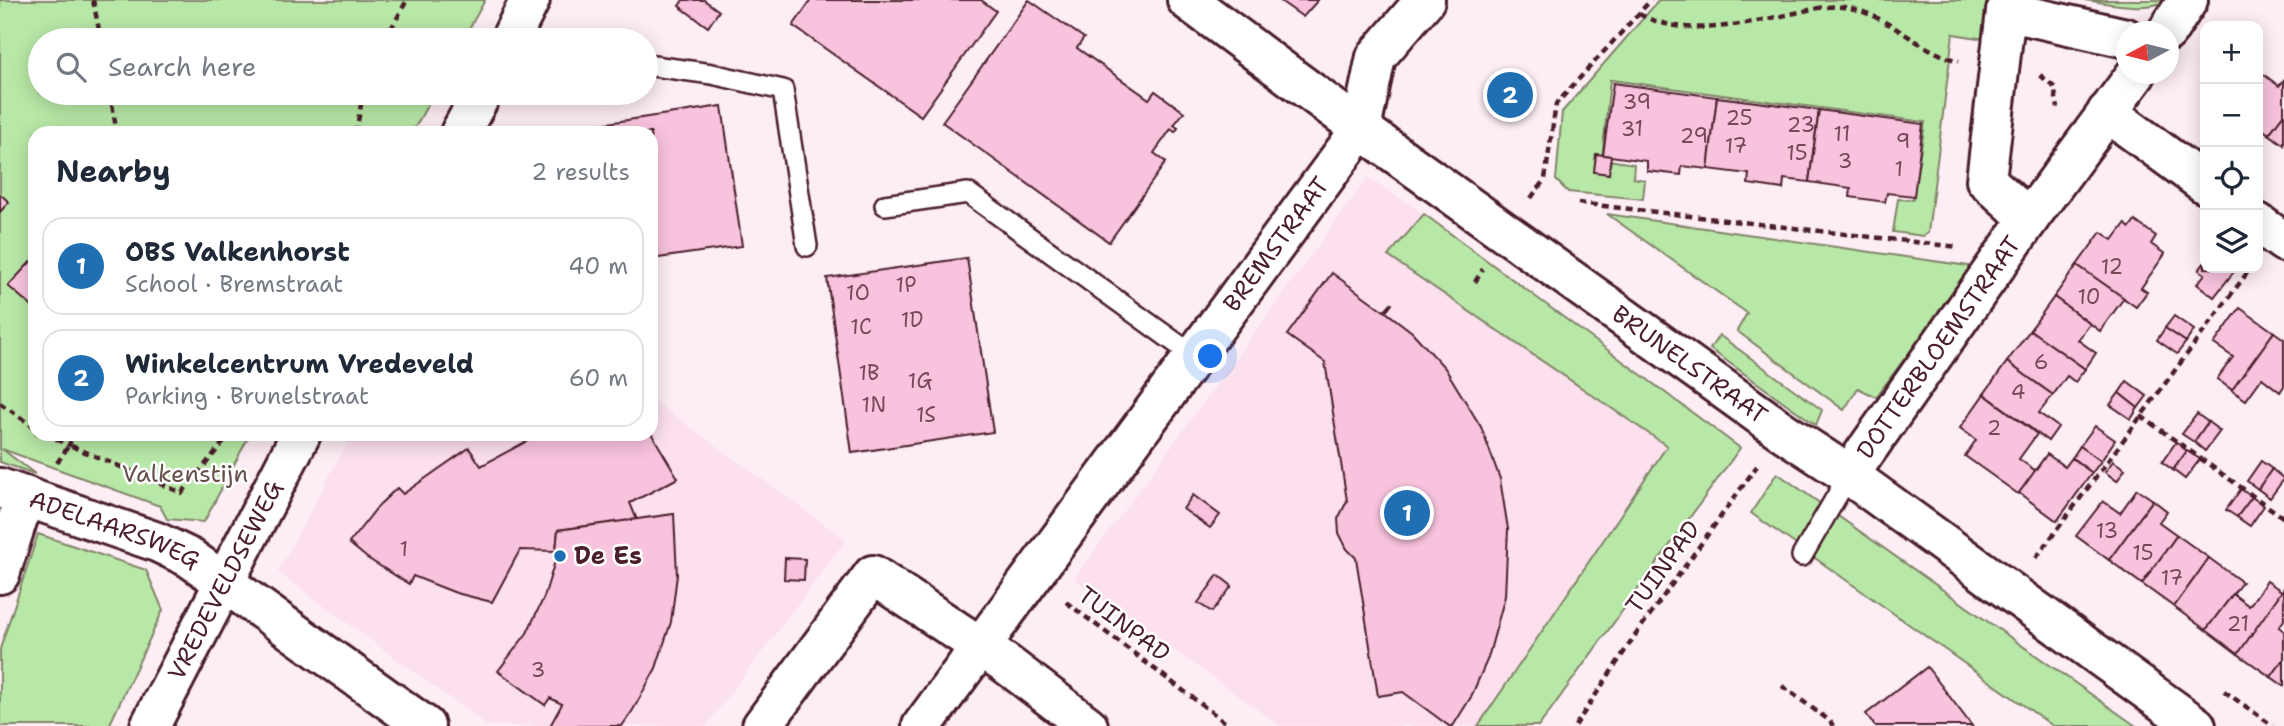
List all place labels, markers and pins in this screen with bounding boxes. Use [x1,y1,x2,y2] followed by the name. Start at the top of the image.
[1487,69,1533,121] pin: 2
[1384,487,1430,539] pin: 1
[574,540,642,572] place label: De Es
[552,548,568,564] marker: De Es

